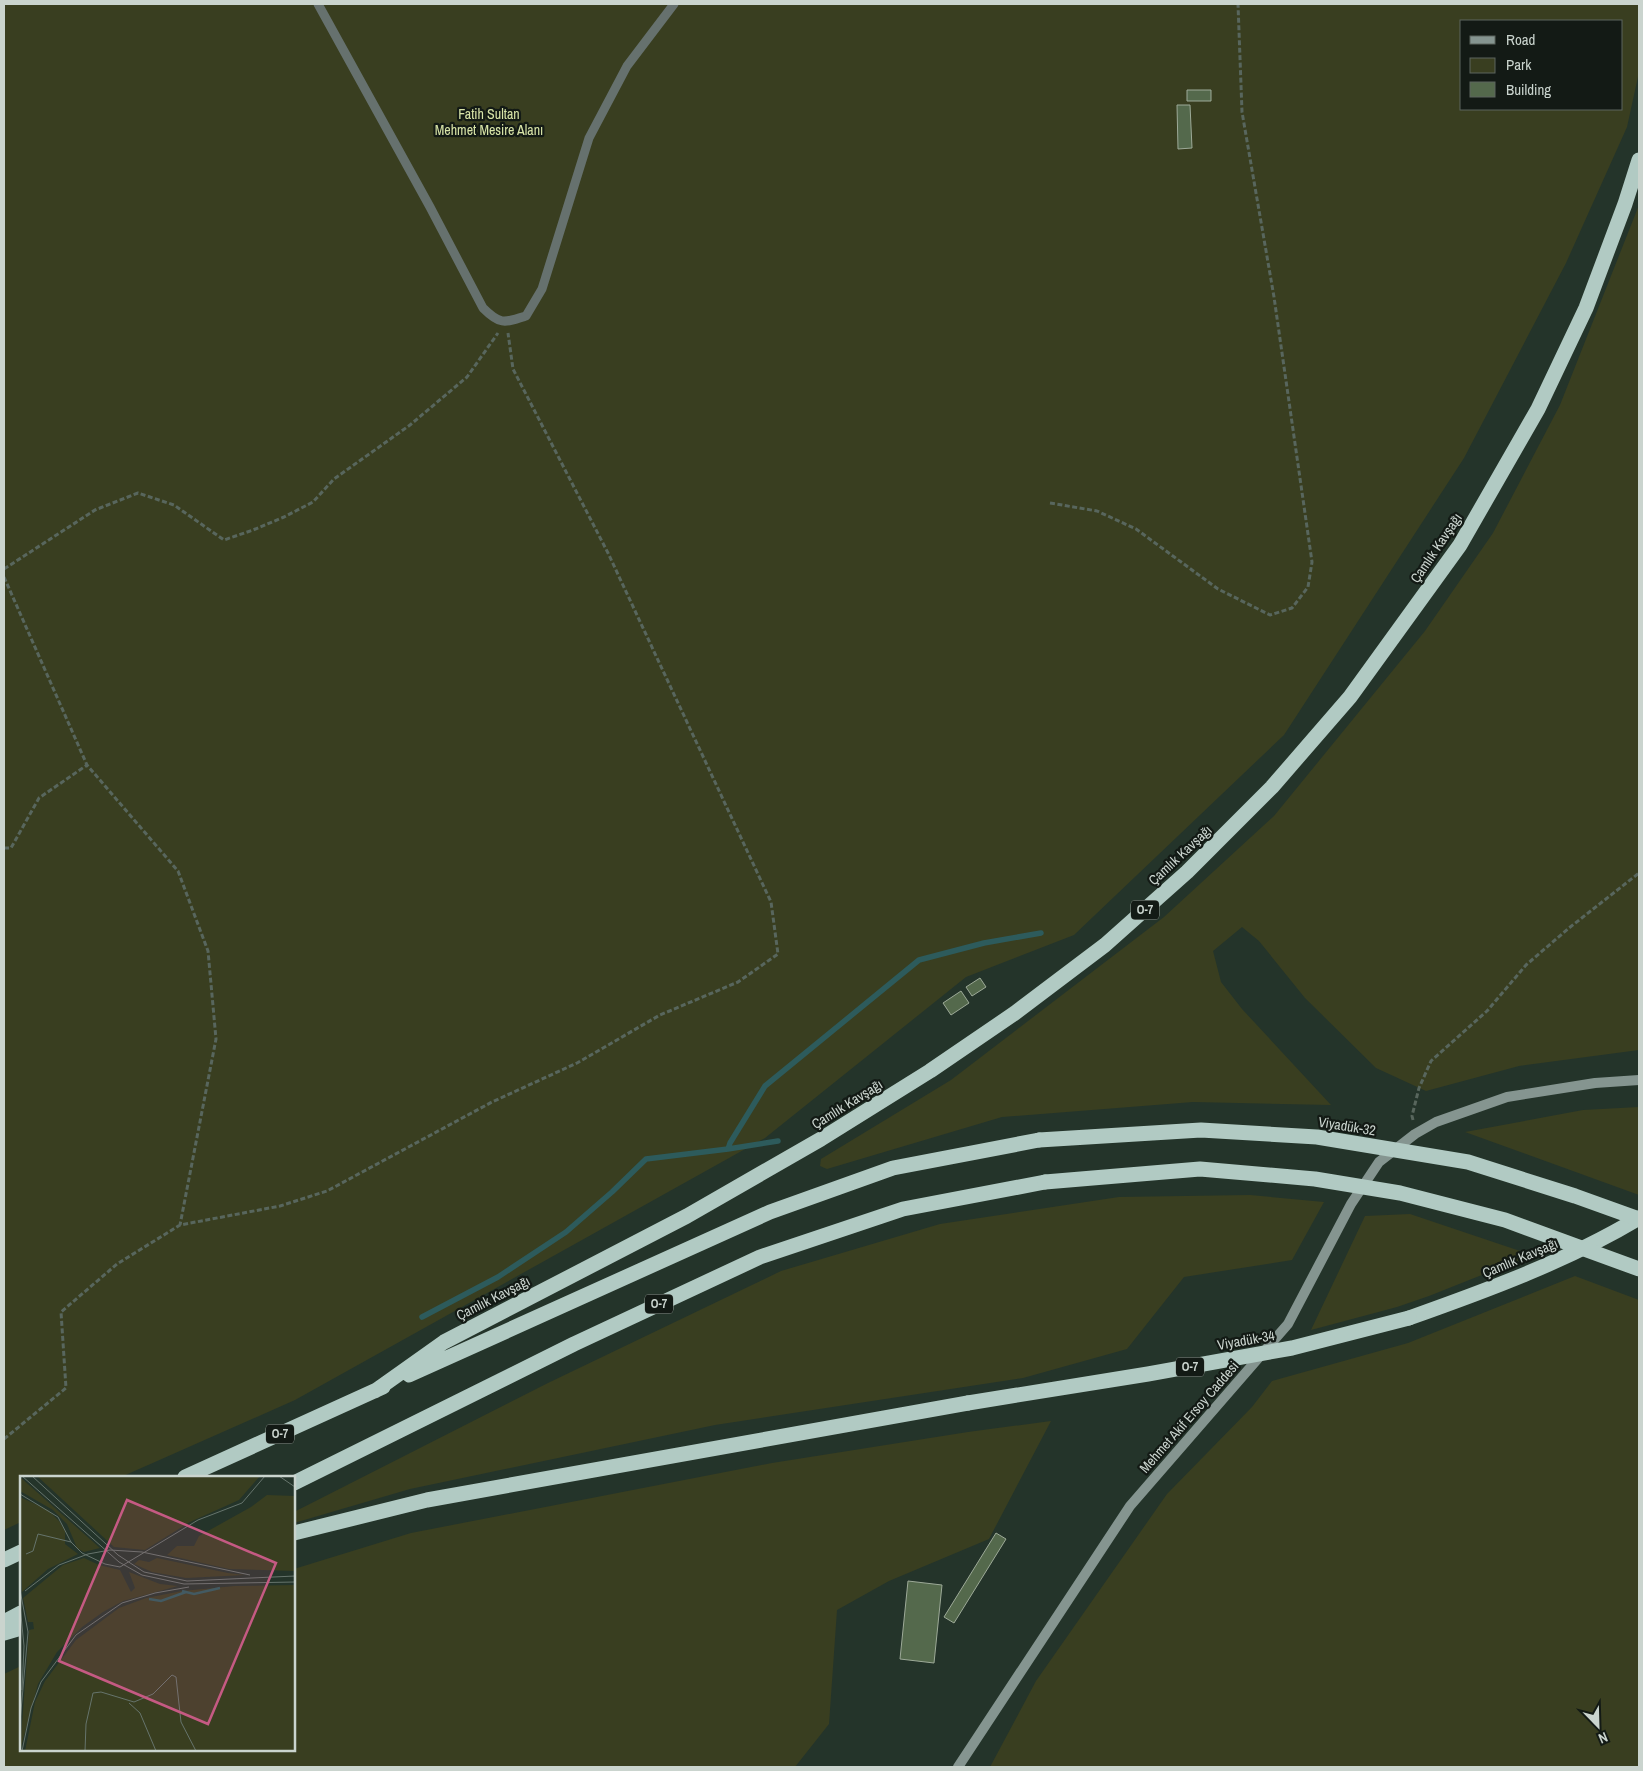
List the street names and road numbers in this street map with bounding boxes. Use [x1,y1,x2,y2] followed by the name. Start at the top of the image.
[1406,510,1466,586] street label: Çamlık Kavşağı
[1144,821,1216,889] street label: Çamlık Kavşağı
[1131,900,1159,920] road number: O-7
[808,1075,886,1133] street label: Çamlık Kavşağı
[1317,1113,1377,1139] street label: Viyadük-32
[1479,1234,1561,1282] street label: Çamlık Kavşağı
[453,1272,533,1324] street label: Çamlık Kavşağı
[645,1295,673,1314] road number: O-7
[1216,1326,1277,1354] street label: Viyadük-34
[1136,1357,1242,1477] street label: Mehmet Akif Ersoy Caddesi
[1176,1358,1204,1376] road number: O-7
[266,1425,294,1444] road number: O-7

